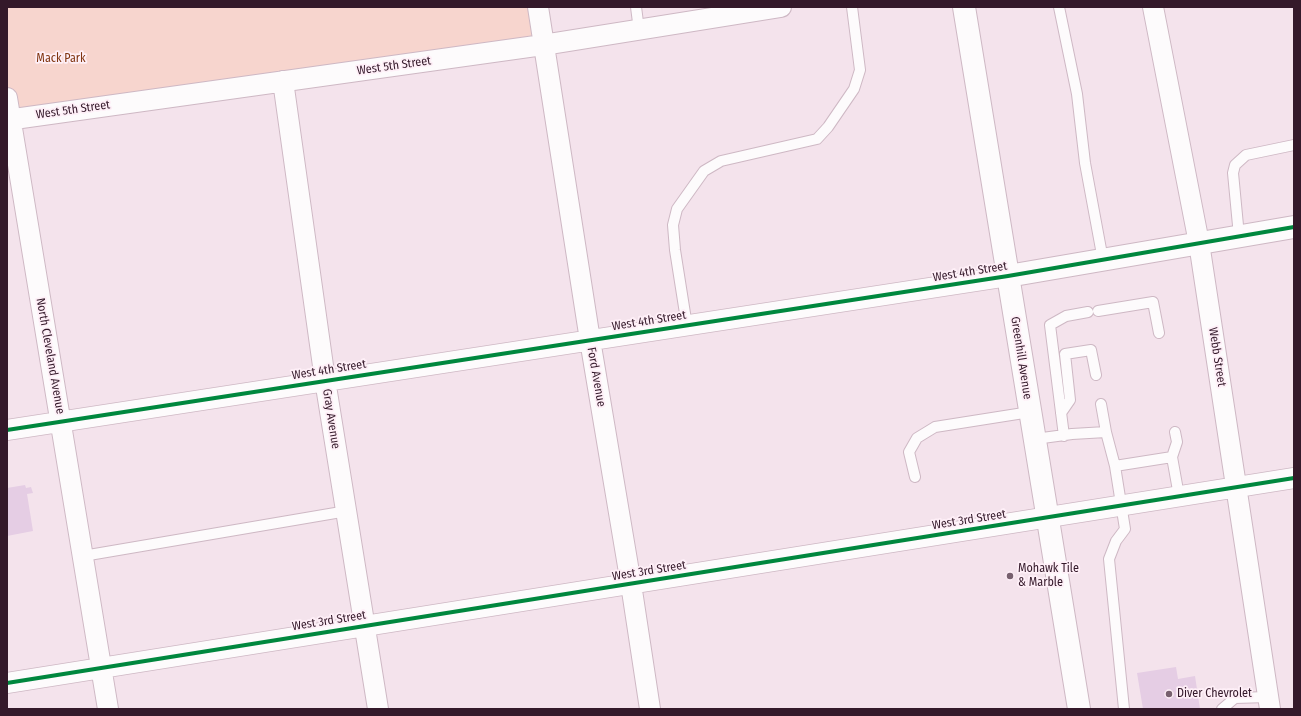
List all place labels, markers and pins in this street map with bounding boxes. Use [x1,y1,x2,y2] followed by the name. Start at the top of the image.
[1018,562,1079,590] place label: Mohawk Tile & Marble
[1005,571,1015,581] marker: Mohawk Tile & Marble
[1177,687,1252,701] place label: Diver Chevrolet
[1164,689,1174,699] marker: Diver Chevrolet

